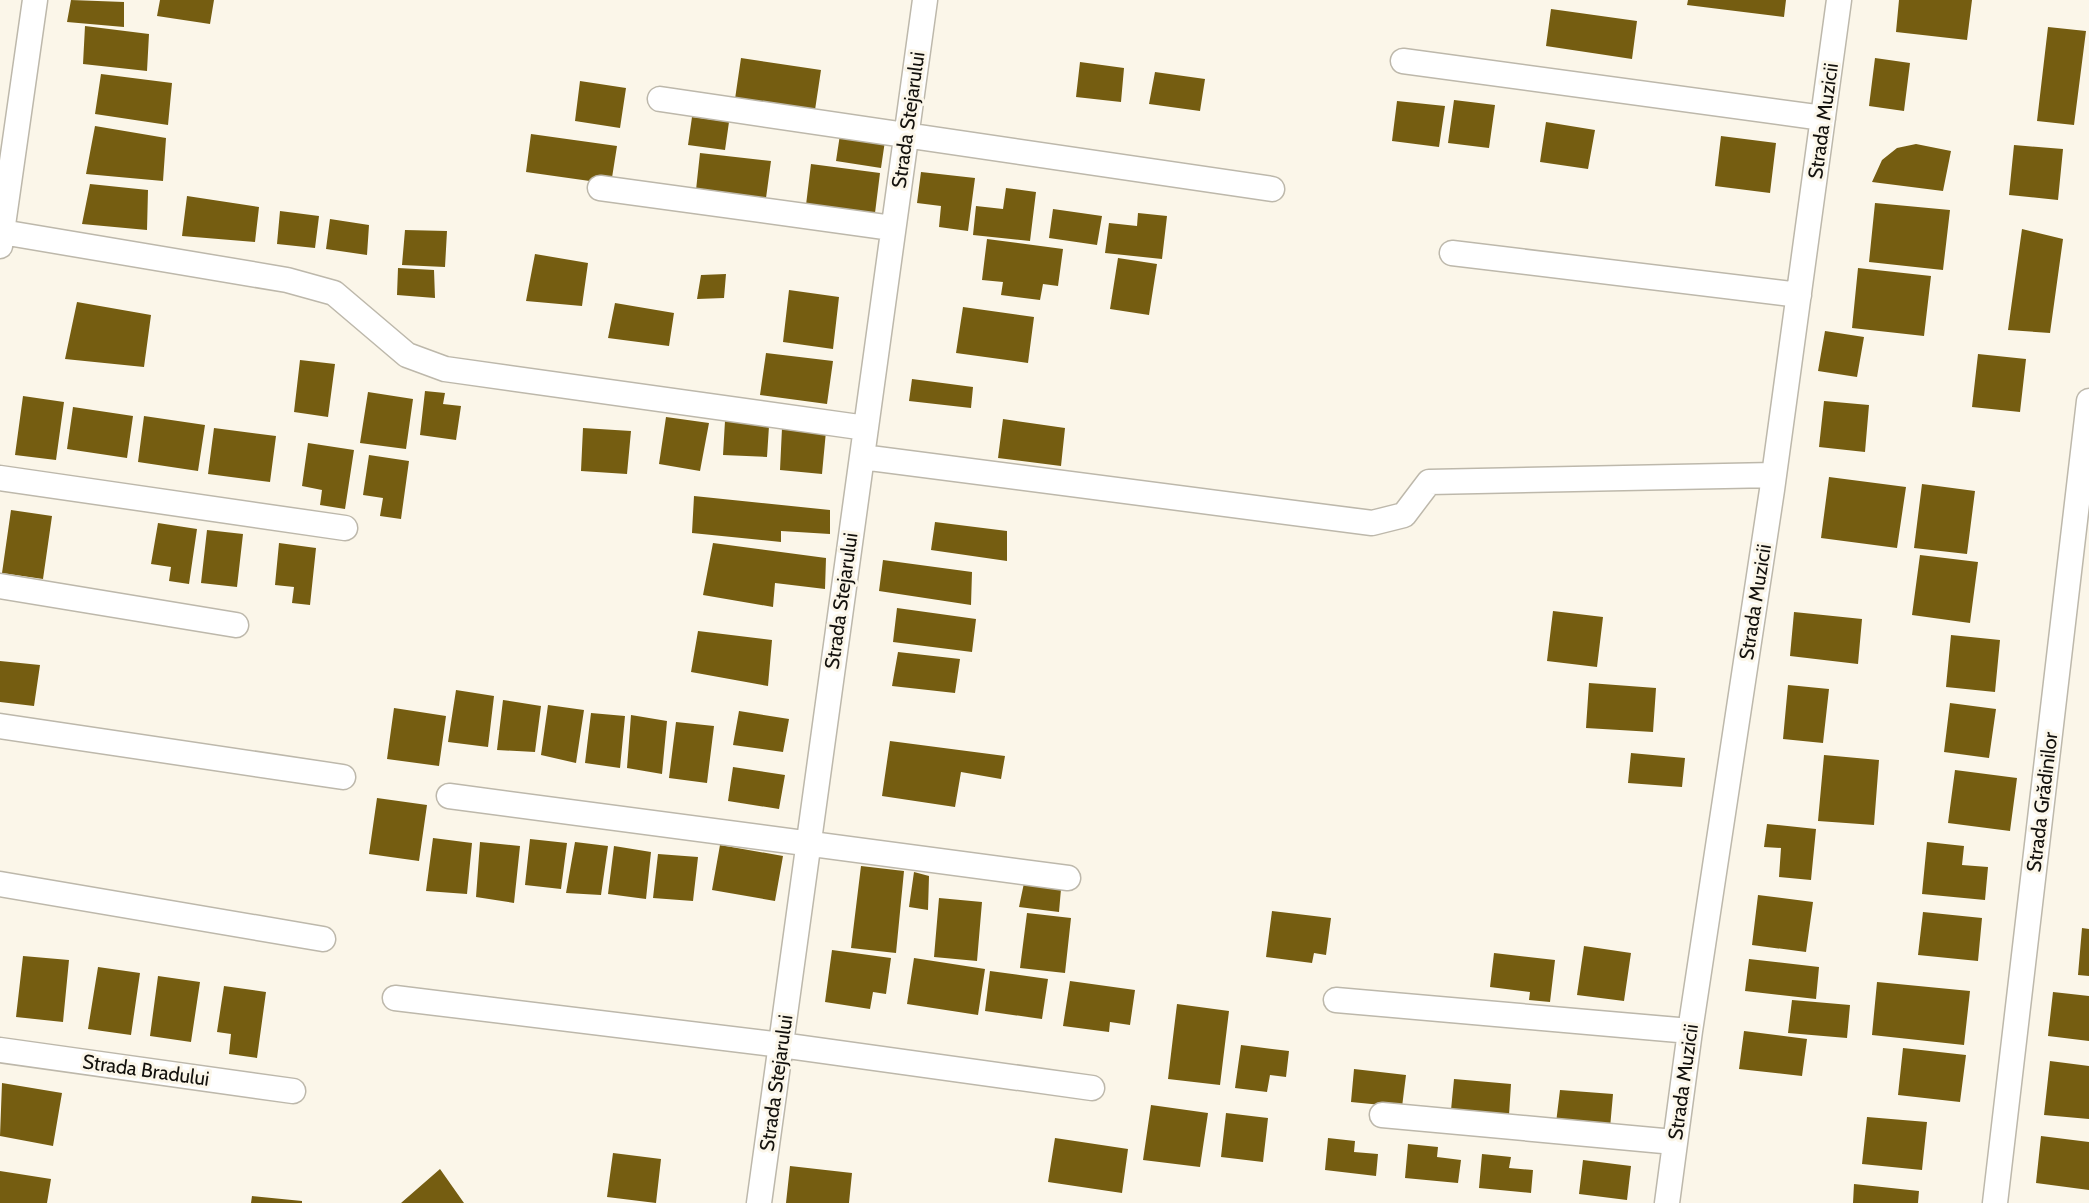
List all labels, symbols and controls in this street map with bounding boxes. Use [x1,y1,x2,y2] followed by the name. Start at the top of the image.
[887,50,929,190] street label: Strada Stejarului
[1803,61,1843,181] street label: Strada Muzicii
[820,531,862,671] street label: Strada Stejarului
[1734,542,1776,662] street label: Strada Muzicii
[2022,730,2063,873] street label: Strada Grădinilor
[755,1013,797,1153] street label: Strada Stejarului
[1663,1022,1703,1142] street label: Strada Muzicii
[81,1049,211,1091] street label: Strada Bradului

